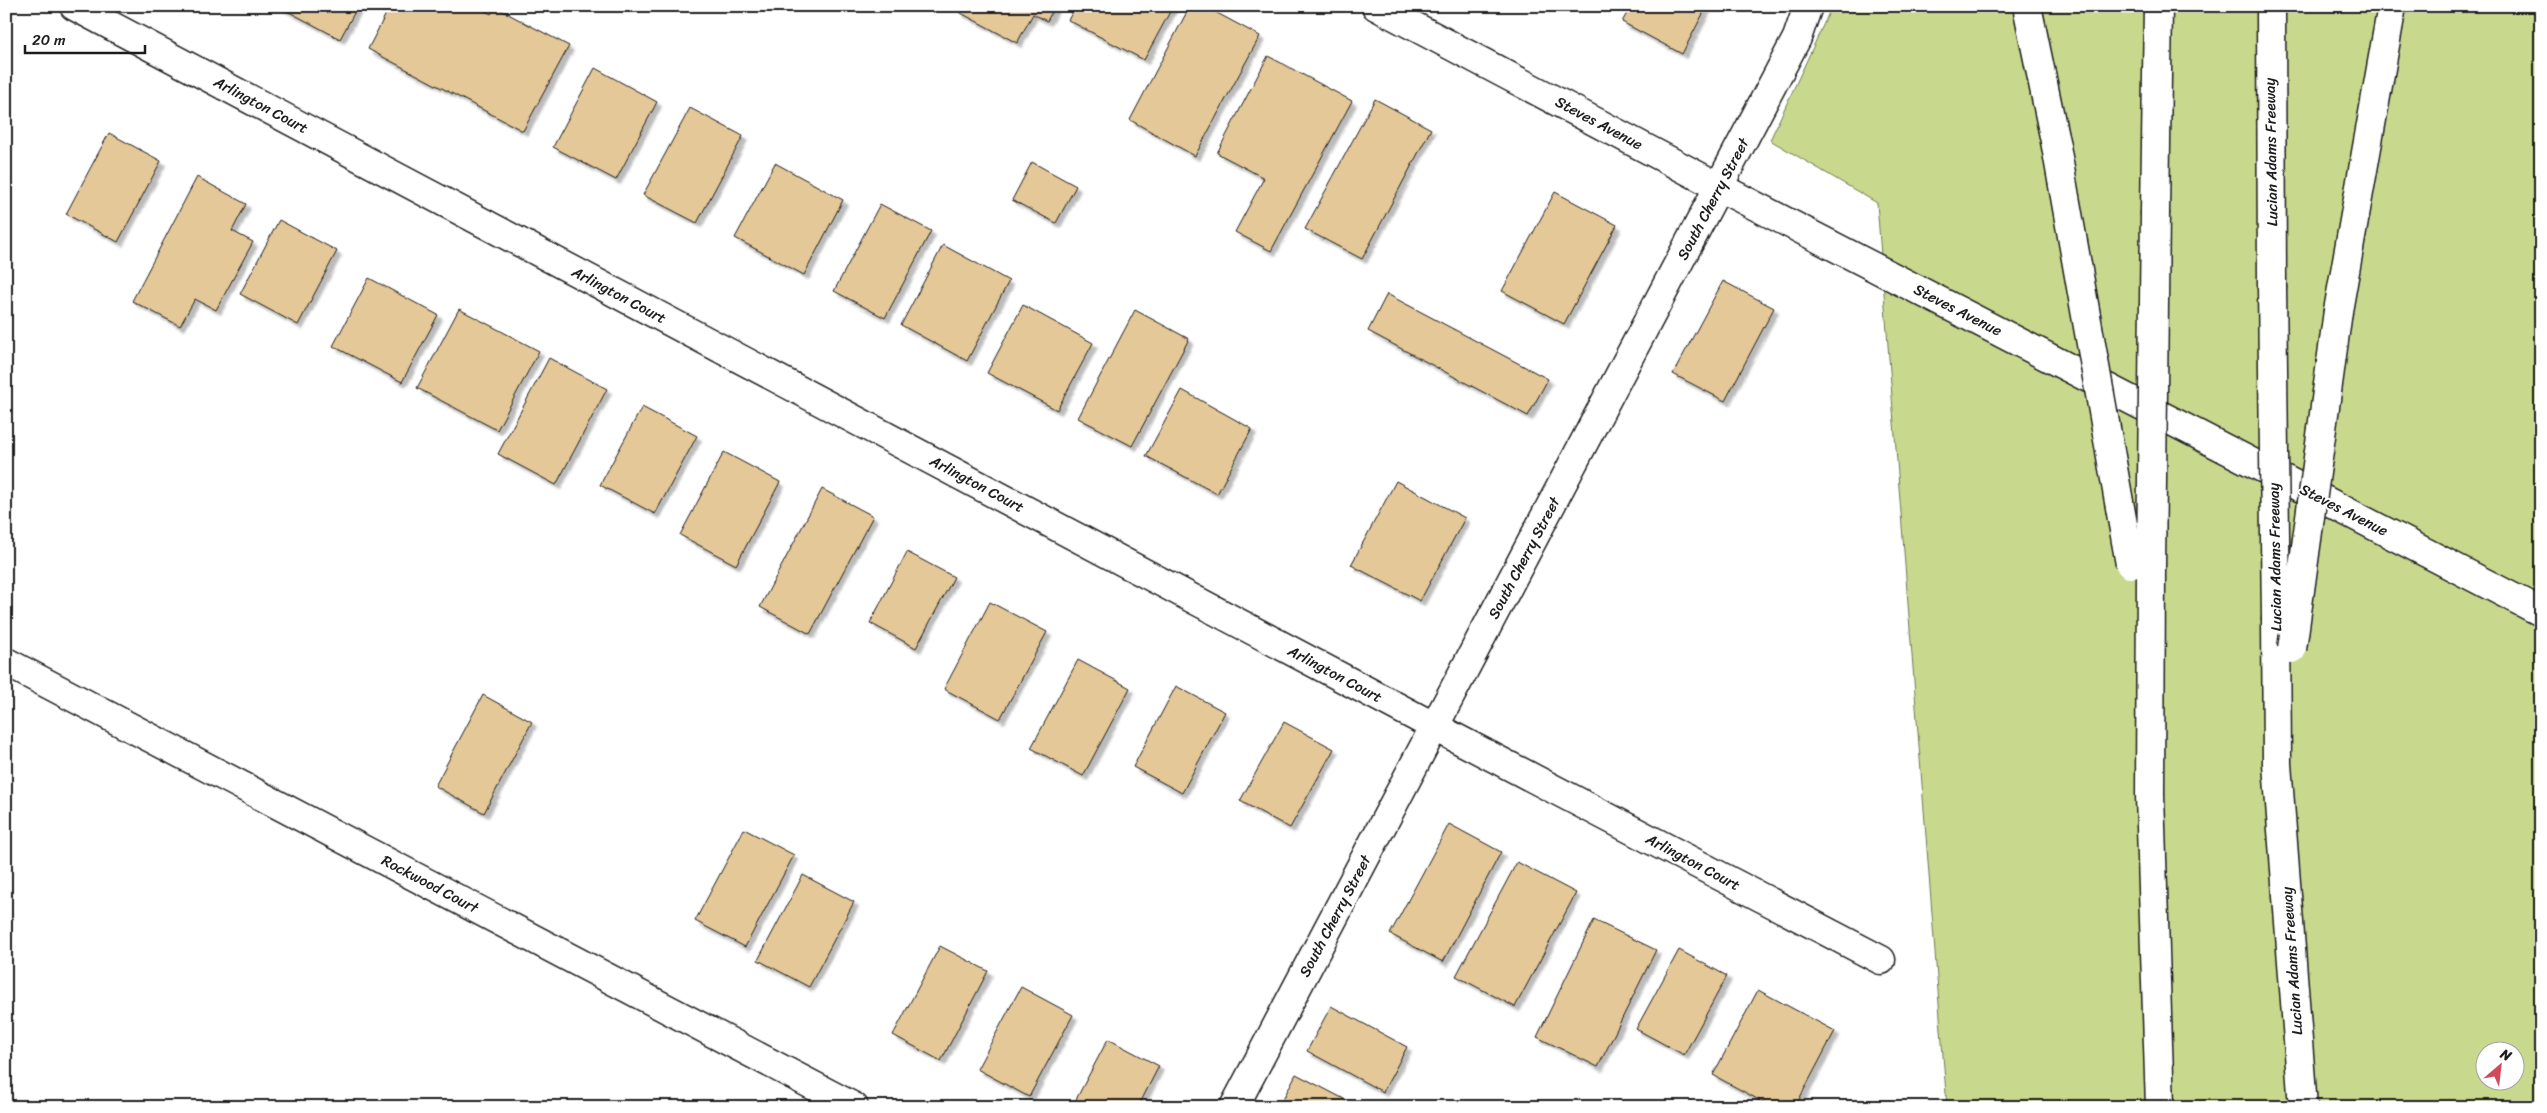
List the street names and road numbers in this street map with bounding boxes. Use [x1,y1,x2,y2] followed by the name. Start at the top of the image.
[208,69,313,141] street label: Arlington Court
[2257,77,2285,227] street label: Lucian Adams Freeway
[1550,89,1648,157] street label: Steves Avenue
[1670,132,1757,265] street label: South Cherry Street
[566,259,671,331] street label: Arlington Court
[1909,277,2007,344] street label: Steves Avenue
[924,448,1029,520] street label: Arlington Court
[2295,477,2393,544] street label: Steves Avenue
[2261,482,2289,632] street label: Lucian Adams Freeway
[1481,491,1568,624] street label: South Cherry Street
[1282,638,1387,710] street label: Arlington Court
[1640,826,1745,898] street label: Arlington Court
[377,847,484,921] street label: Rockwood Court
[1292,849,1379,982] street label: South Cherry Street
[2274,886,2310,1036] street label: Lucian Adams Freeway

